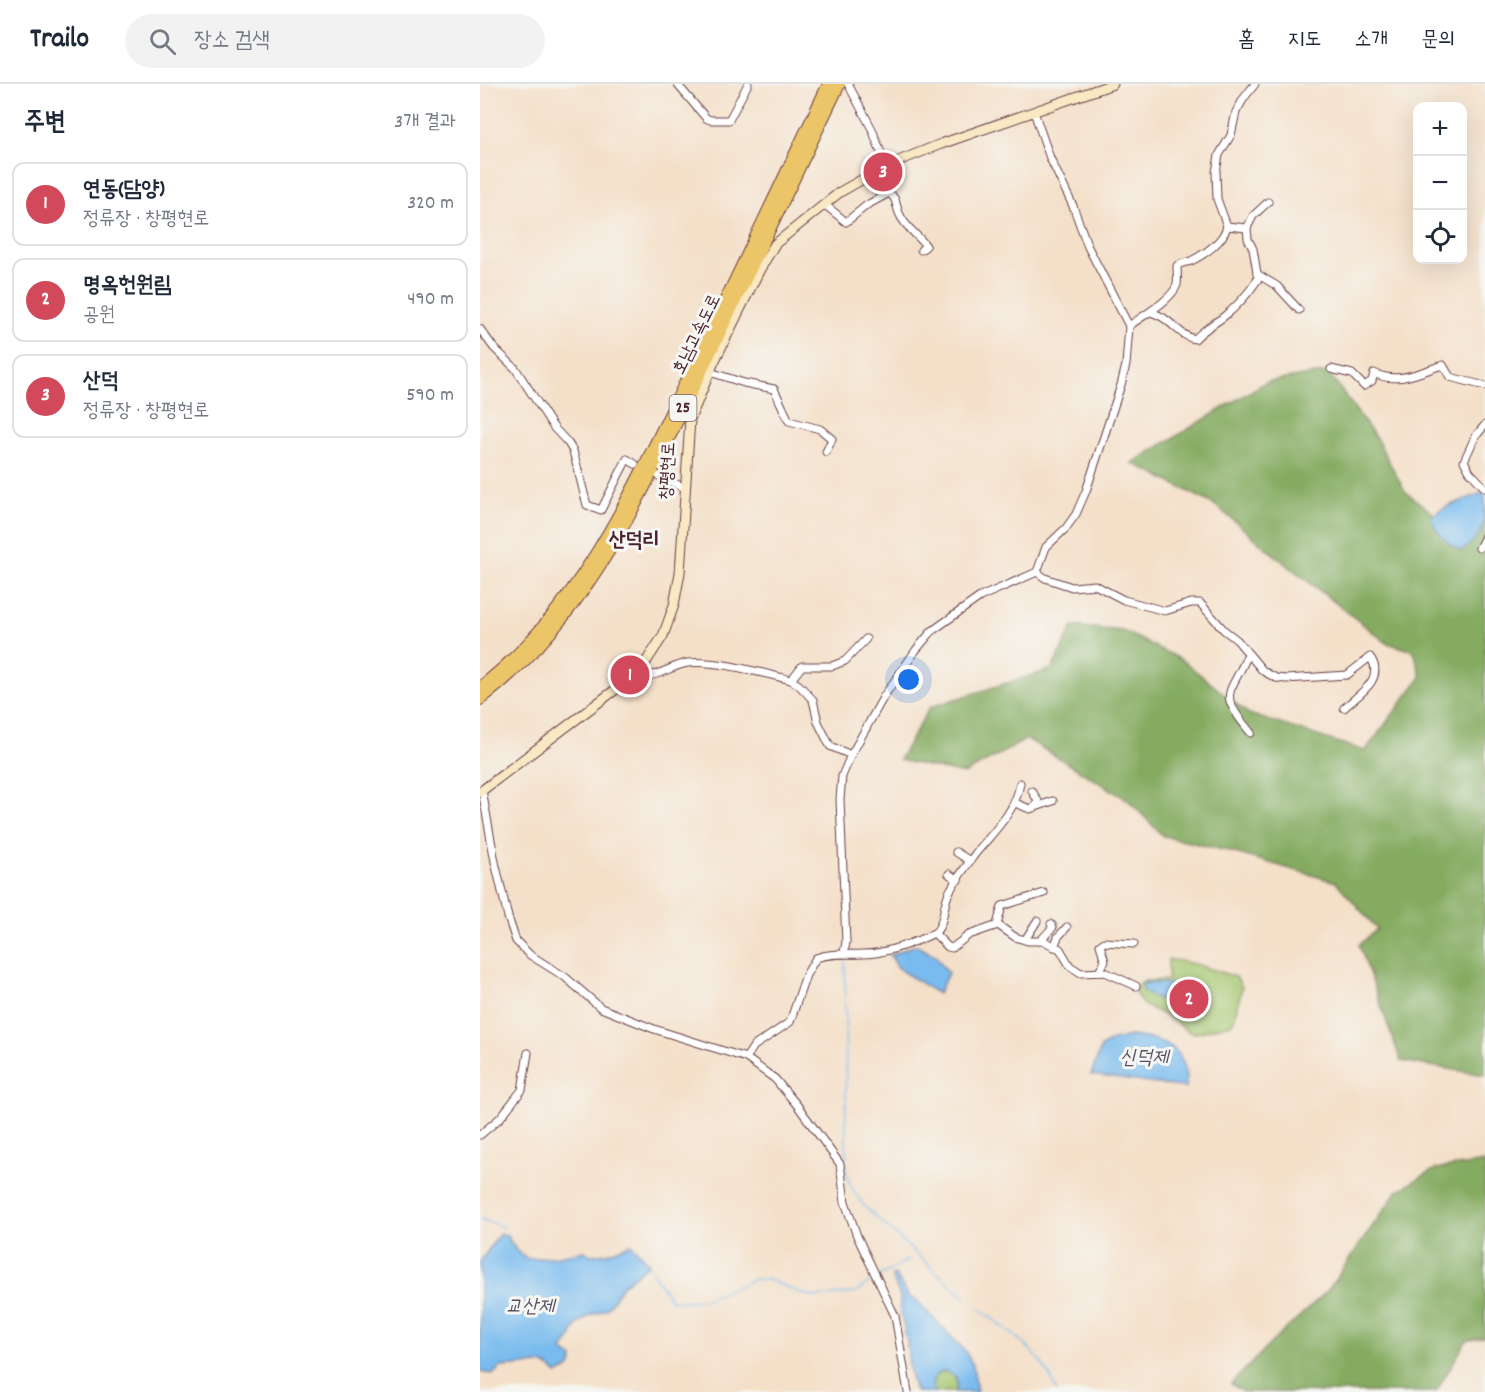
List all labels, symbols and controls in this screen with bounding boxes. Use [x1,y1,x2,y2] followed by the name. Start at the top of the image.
[125,14,545,68] search box
[30,21,89,61] text: Trailo
[146,25,179,58] icon: search
[194,26,270,57] text: 장소 검색
[1238,26,1255,56] text: 홈
[1288,26,1321,56] text: 지도
[1354,26,1388,56] text: 소개
[1421,26,1455,56] text: 문의
[1413,102,1467,264] map controls
[1413,102,1467,156] button: +
[24,105,66,142] text: 주변
[394,109,456,137] text: 3개 결과
[864,150,902,194] pin: 3
[1413,156,1467,210] button: −
[83,175,165,206] text: 연동(담양)
[43,190,48,218] text: 1
[407,190,454,218] text: 320 m
[83,206,209,234] text: 정류장 · 창평현로
[1413,210,1467,264] button: locate
[83,271,172,302] text: 명옥헌원림
[41,286,50,314] text: 2
[407,286,454,314] text: 490 m
[668,290,728,380] street label: 호남고속도로
[83,302,115,330] text: 공원
[83,367,118,398] text: 산덕
[41,382,50,410] text: 3
[406,382,454,410] text: 590 m
[670,395,696,421] road number: 25
[83,398,209,426] text: 정류장 · 창평현로
[655,441,683,501] street label: 창평현로
[609,527,659,557] district label: 산덕리
[610,652,650,698] pin: 1
[894,665,923,694] your location
[1170,976,1208,1022] pin: 2
[1120,1045,1171,1073] water label: 신덕제
[506,1294,557,1322] water label: 교산제

